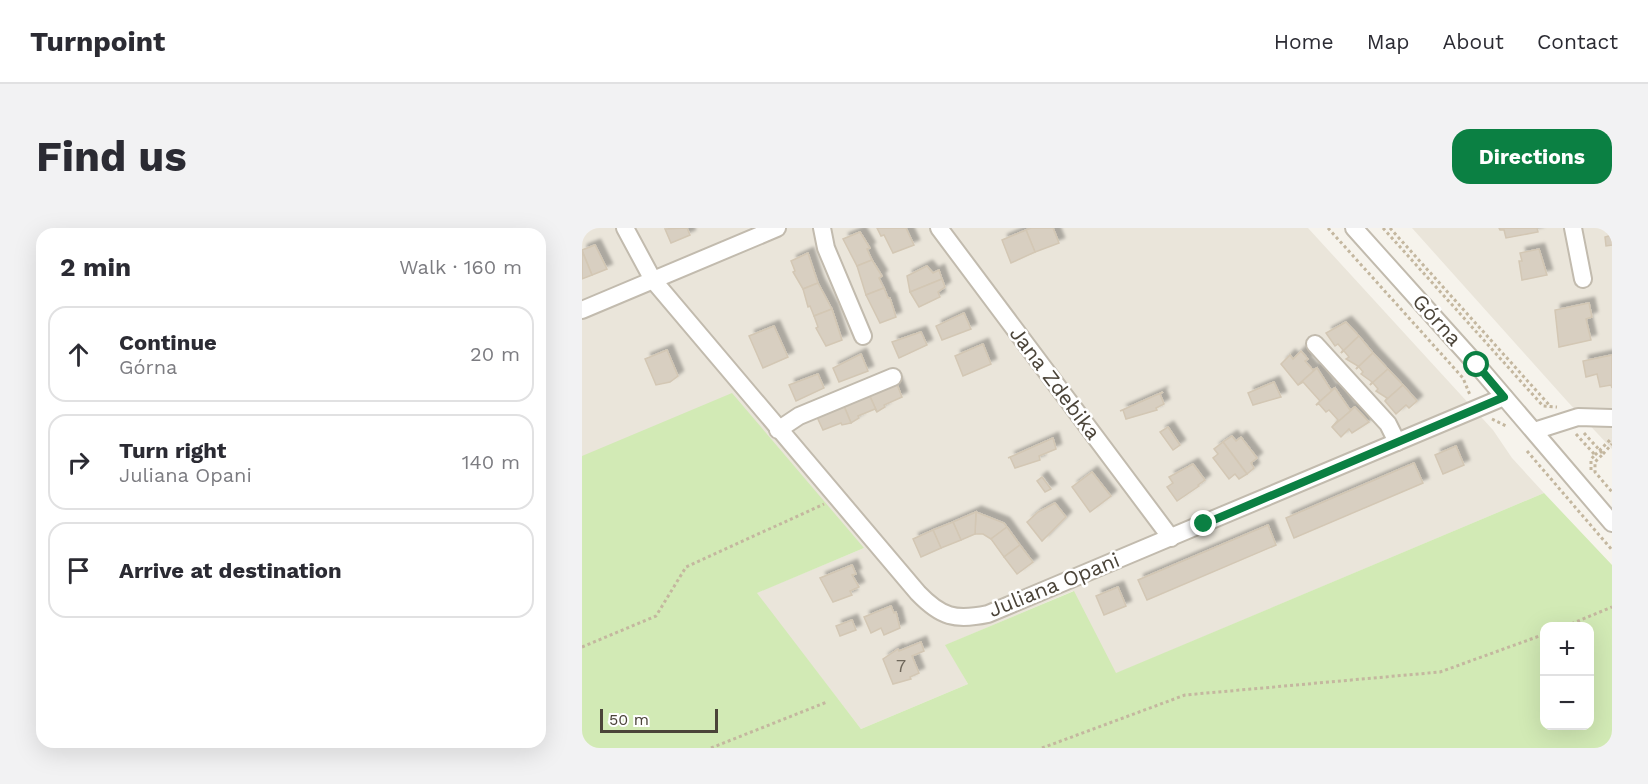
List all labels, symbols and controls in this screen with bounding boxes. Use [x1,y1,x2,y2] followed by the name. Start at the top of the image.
[30,25,165,58] text: Turnpoint
[1274,29,1334,54] text: Home
[1367,29,1410,54] text: Map
[1443,29,1504,54] text: About
[1537,29,1618,54] text: Contact
[1452,129,1612,184] button: Directions
[36,132,187,181] text: Find us
[60,252,131,282] text: 2 min
[399,255,522,279] text: Walk · 160 m
[1408,289,1467,351] street label: Górna
[1005,321,1106,444] street label: Jana Zdebika
[119,330,217,355] text: Continue
[62,338,95,371] icon: ahead
[470,342,520,366] text: 20 m
[1463,351,1489,377] route start
[119,355,177,379] text: Górna
[119,438,226,463] text: Turn right
[62,446,95,479] icon: right
[462,450,520,474] text: 140 m
[119,463,252,487] text: Juliana Opani
[1190,510,1216,536] route end
[985,547,1123,622] street label: Juliana Opani
[62,554,95,587] icon: arrive
[119,558,342,583] text: Arrive at destination
[1540,622,1594,730] map controls
[1540,622,1594,676] button: +
[896,655,906,676] house number: 7
[1540,676,1594,730] button: −
[600,706,718,733] scale bar
[609,710,649,729] text: 50 m

